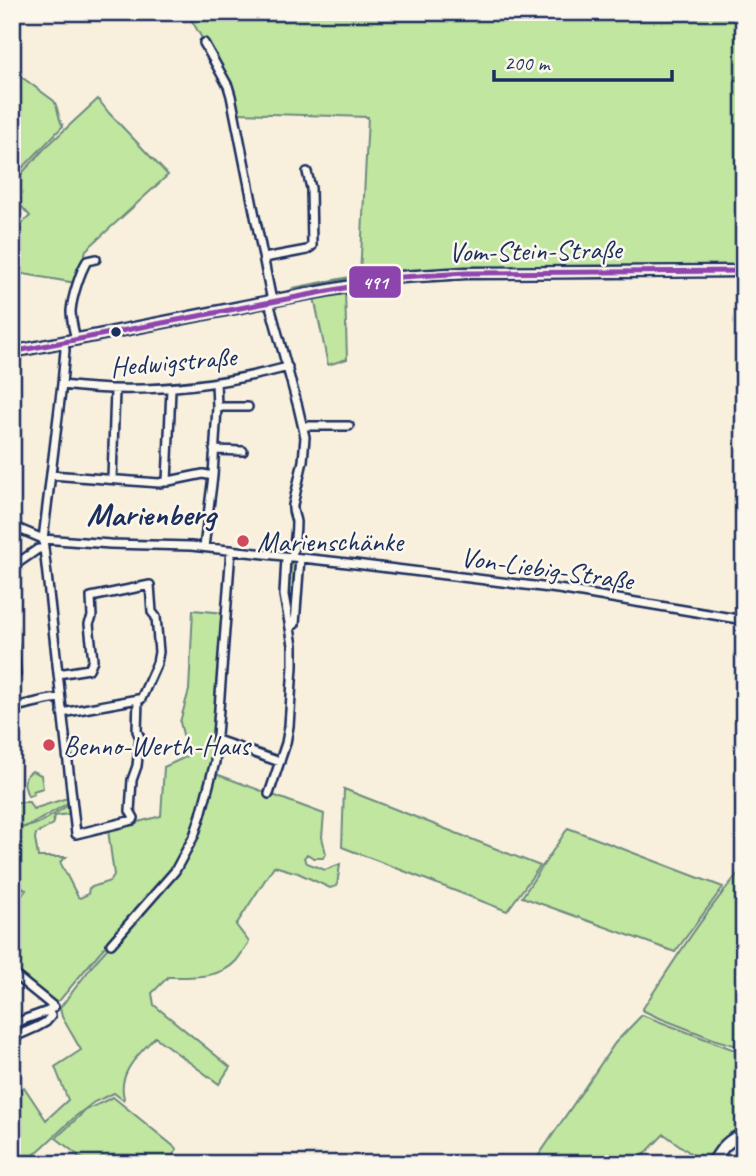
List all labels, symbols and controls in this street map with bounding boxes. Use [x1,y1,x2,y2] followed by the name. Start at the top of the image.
[494,38,672,82] scale bar
[504,50,551,76] text: 200 m
[448,231,624,270] street label: Vom-Stein-Straße
[348,265,402,299] line badge: 491
[362,271,390,295] text: 491
[109,325,123,339] unlabelled marker
[109,338,239,384] street label: Hedwigstraße
[87,494,219,535] district label: Marienberg
[257,524,405,559] place label: Marienschänke
[235,533,251,549] marker: Marienschänke
[459,539,637,598] street label: Von-Liebig-Straße
[63,728,252,763] place label: Benno-Werth-Haus
[41,737,57,753] marker: Benno-Werth-Haus

